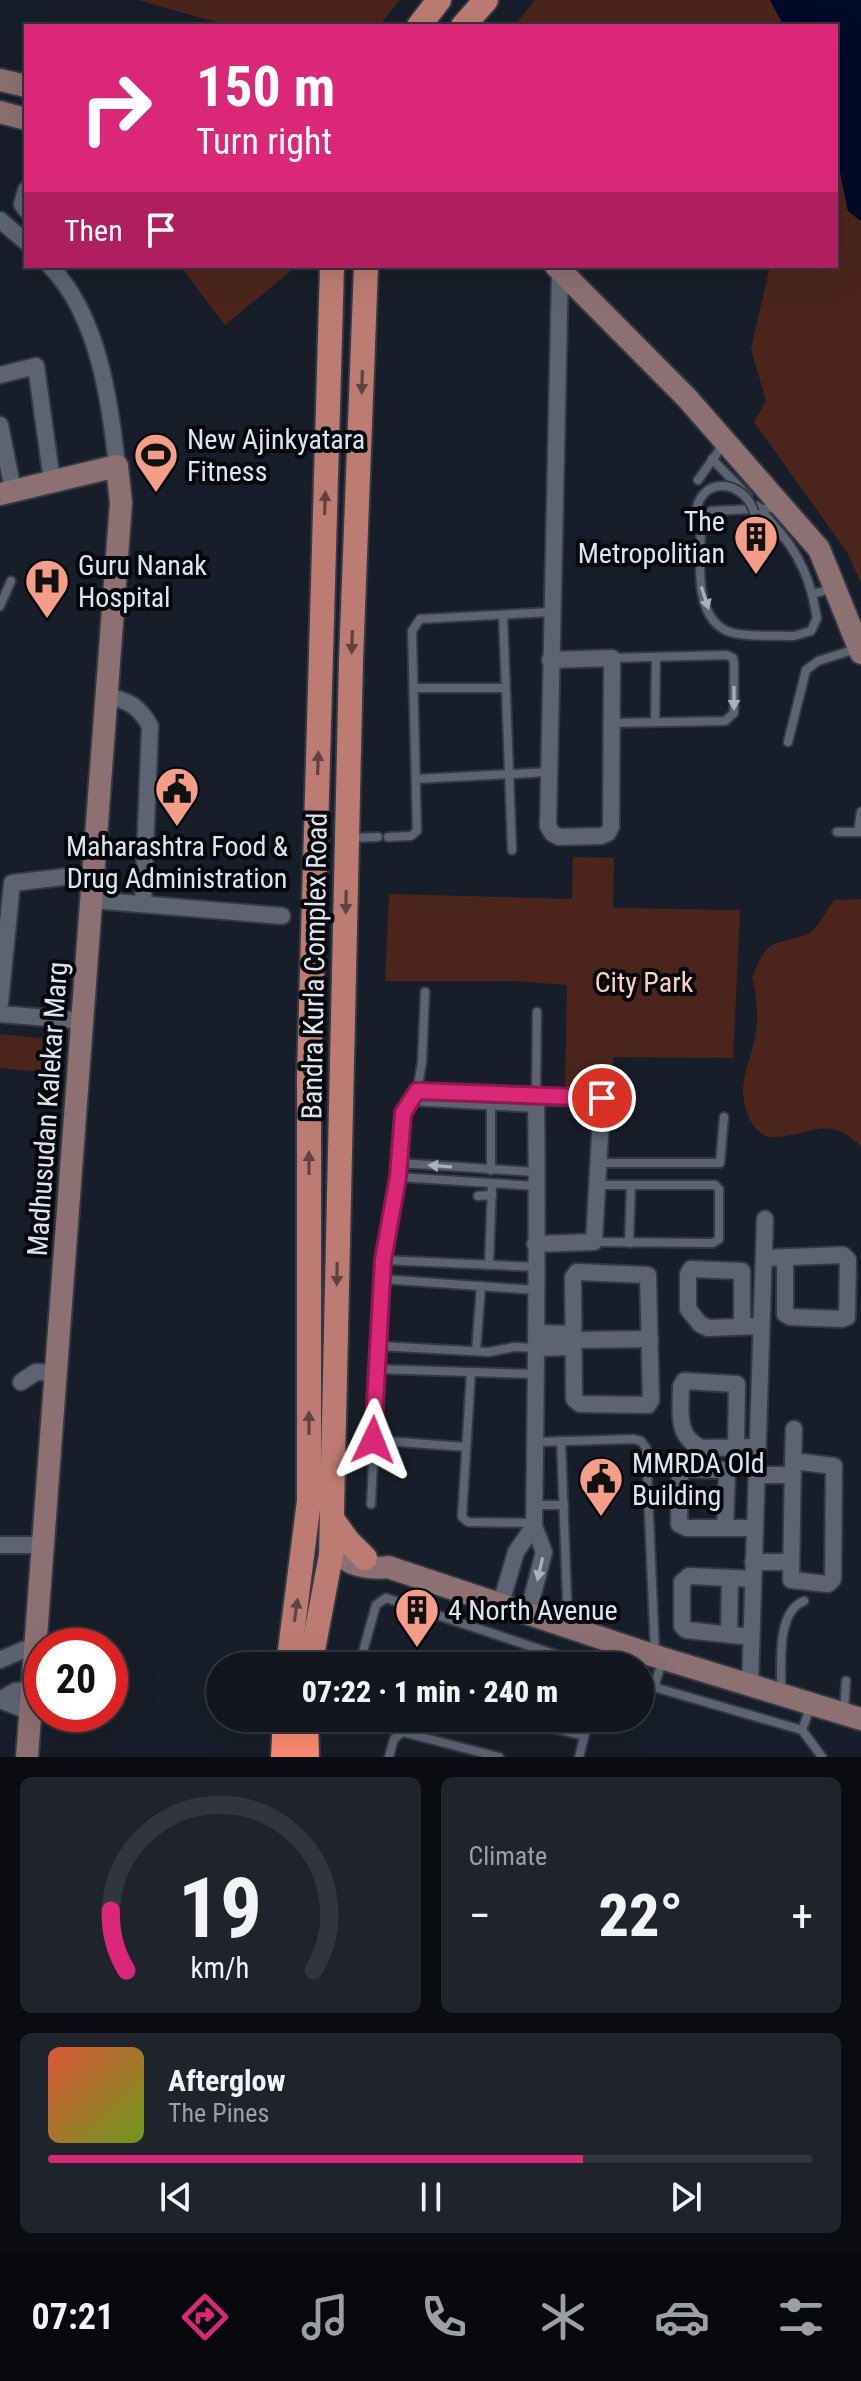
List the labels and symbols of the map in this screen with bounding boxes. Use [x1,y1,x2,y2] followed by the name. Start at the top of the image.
[356,370,369,395] one-way arrow
[187,423,365,488] place label: New Ajinkyatara Fitness
[132,431,180,494] sports icon: New Ajinkyatara Fitness
[319,490,332,515] one-way arrow
[578,505,725,570] place label: The Metropolitian
[732,513,780,576] building icon: The Metropolitian
[78,549,207,614] place label: Guru Nanak Hospital
[23,557,71,620] hospital icon: Guru Nanak Hospital
[699,586,712,610] one-way arrow
[345,630,358,655] one-way arrow
[728,686,740,711] one-way arrow
[312,750,324,775] one-way arrow
[153,765,201,828] public building icon: Maharashtra Food & Drug Administration
[295,812,334,1120] street label: Bandra Kurla Complex Road
[66,830,288,895] place label: Maharashtra Food & Drug Administration
[339,890,352,915] one-way arrow
[21,961,74,1257] street label: Madhusudan Kalekar Marg
[595,966,694,999] park label: City Park
[568,1064,636,1132] pin
[303,1150,315,1175] one-way arrow
[427,1159,452,1172] one-way arrow
[331,1262,344,1287] one-way arrow
[331,1398,415,1482] position arrow
[303,1410,315,1435] one-way arrow
[632,1447,765,1512] place label: MMRDA Old Building
[577,1455,625,1518] public building icon: MMRDA Old Building
[533,1557,545,1582] one-way arrow
[393,1586,441,1649] building icon: 4 North Avenue
[448,1594,618,1627] place label: 4 North Avenue
[290,1597,303,1622] one-way arrow
[24,1628,128,1732] speed limit sign: 20

